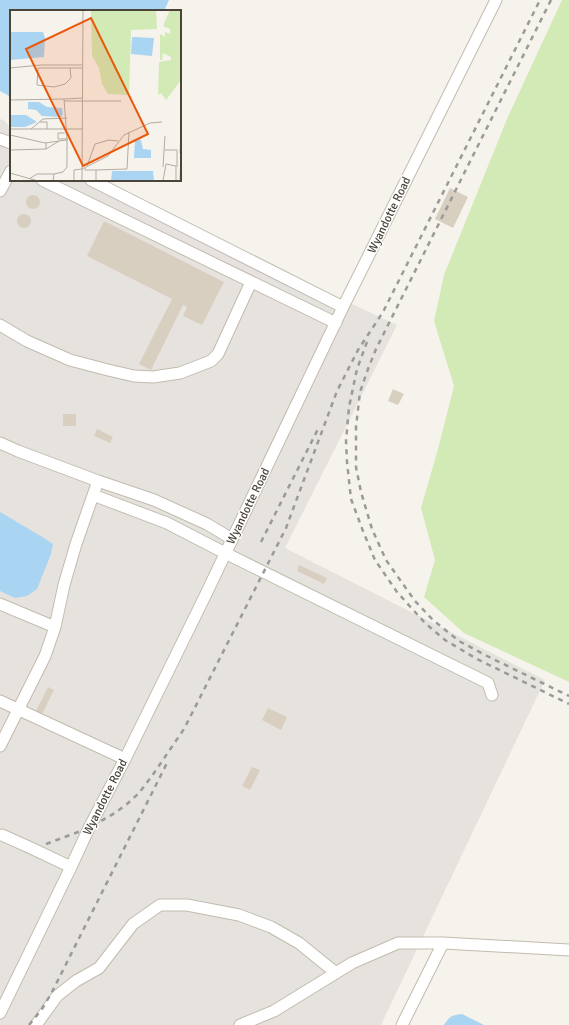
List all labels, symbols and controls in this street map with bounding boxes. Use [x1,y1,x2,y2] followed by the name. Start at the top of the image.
[10,10,181,181] inset map
[364,174,414,256] street label: Wyandotte Road
[223,465,273,547] street label: Wyandotte Road
[80,757,131,838] street label: Wyandotte Road

